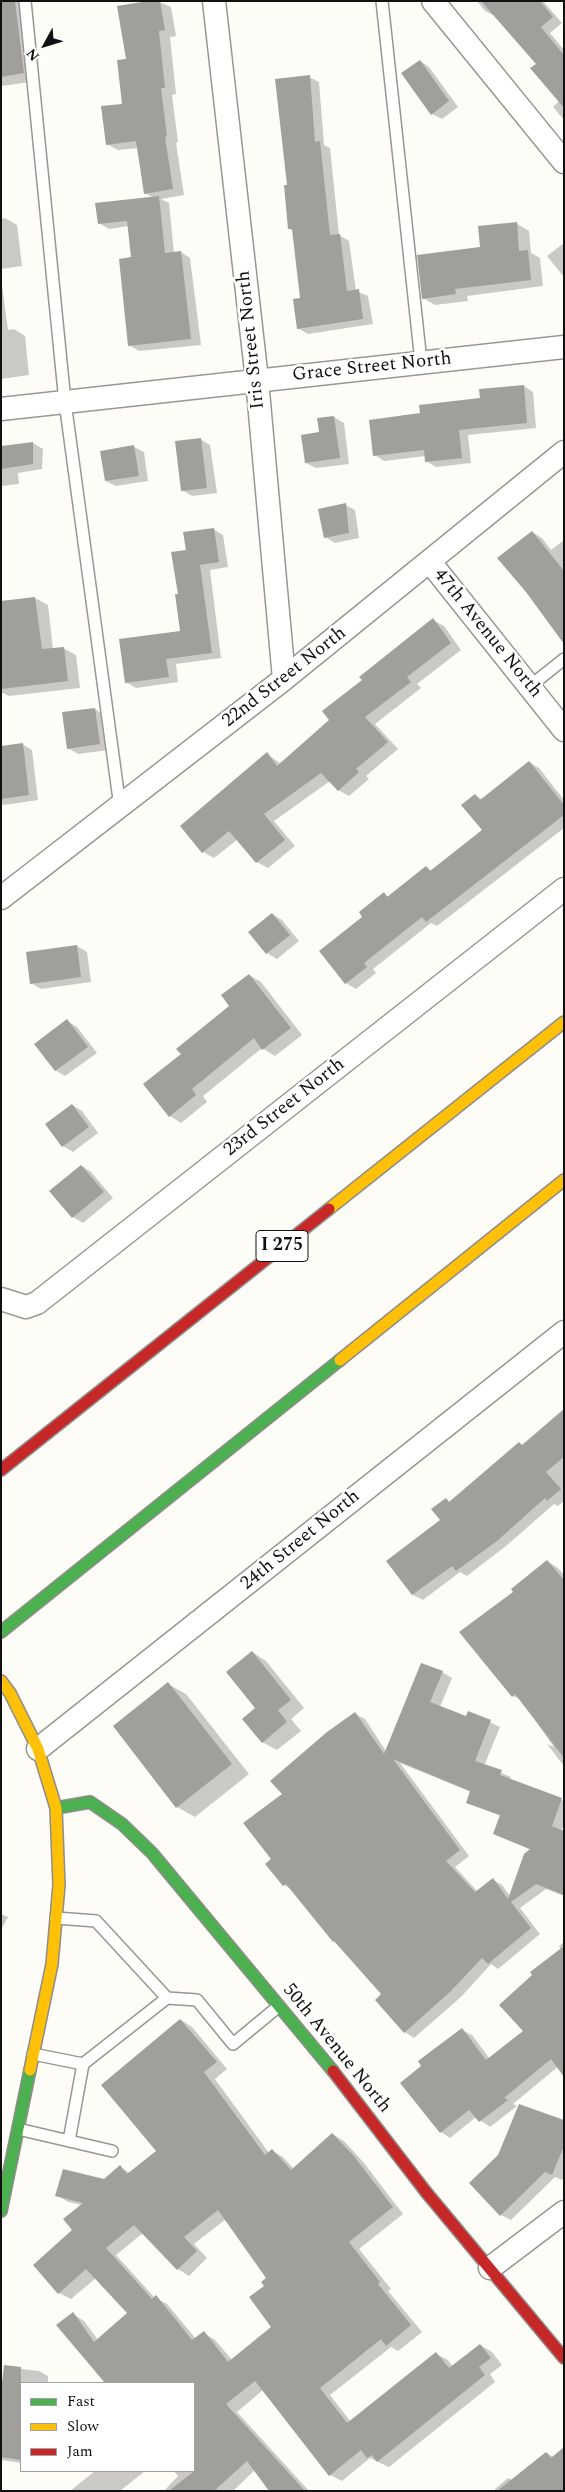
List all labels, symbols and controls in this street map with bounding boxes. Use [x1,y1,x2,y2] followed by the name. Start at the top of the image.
[20,20,70,70] north arrow
[21,44,45,66] text: N
[233,270,271,410] street label: Iris Street North
[291,348,453,388] street label: Grace Street North
[428,565,546,703] street label: 47th Avenue North
[219,623,351,733] street label: 22nd Street North
[220,1054,350,1162] street label: 23rd Street North
[256,1230,308,1262] road number: I 275
[237,1486,365,1596] street label: 24th Street North
[277,1980,395,2118] street label: 50th Avenue North
[20,2382,195,2472] legend
[67,2390,95,2413] text: Fast
[67,2415,99,2438] text: Slow
[67,2440,93,2463] text: Jam

